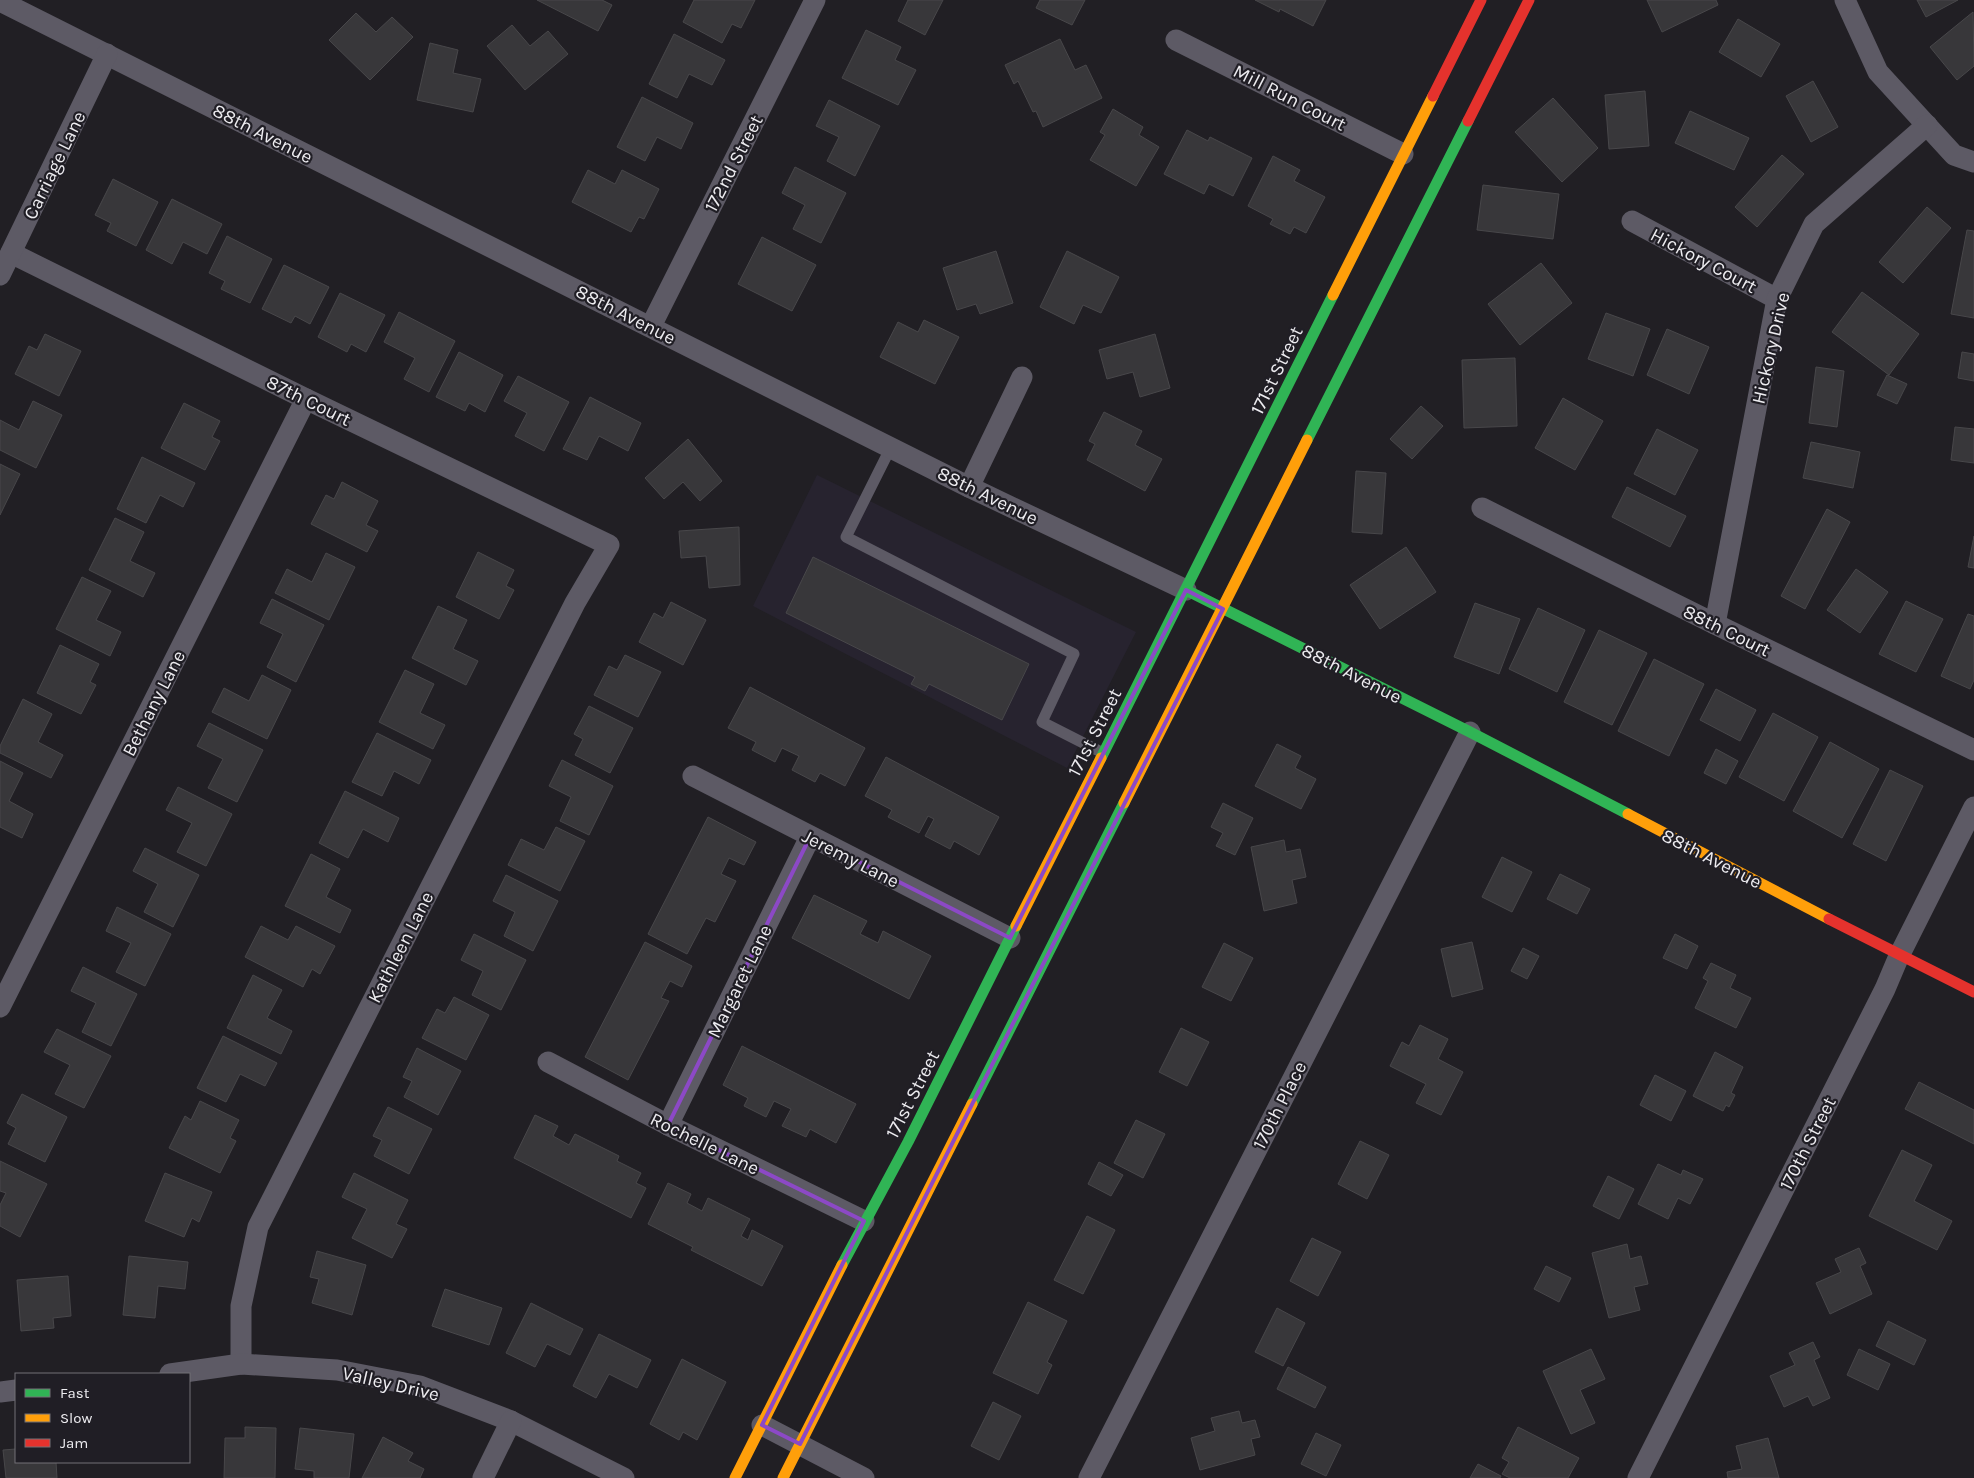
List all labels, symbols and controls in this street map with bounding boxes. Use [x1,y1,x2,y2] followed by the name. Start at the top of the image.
[1229,60,1350,136] street label: Mill Run Court
[209,99,316,168] street label: 88th Avenue
[19,108,91,223] street label: Carriage Lane
[700,111,768,215] street label: 172nd Street
[1647,224,1760,298] street label: Hickory Court
[572,280,679,349] street label: 88th Avenue
[1747,290,1794,406] street label: Hickory Drive
[1246,323,1308,418] street label: 171st Street
[263,371,354,431] street label: 87th Court
[934,462,1041,530] street label: 88th Avenue
[1679,600,1774,661] street label: 88th Court
[1298,639,1405,708] street label: 88th Avenue
[118,647,190,760] street label: Bethany Lane
[1063,685,1126,780] street label: 171st Street
[1658,824,1765,893] street label: 88th Avenue
[798,825,903,893] street label: Jeremy Lane
[363,888,438,1007] street label: Kathleen Lane
[703,921,777,1042] street label: Margaret Lane
[881,1047,944,1142] street label: 171st Street
[1248,1058,1311,1153] street label: 170th Place
[1775,1093,1841,1194] street label: 170th Street
[646,1108,763,1180] street label: Rochelle Lane
[340,1362,441,1406] street label: Valley Drive
[15,1373,190,1463] legend
[60,1384,90,1402] text: Fast
[60,1409,92,1427] text: Slow
[60,1434,88,1452] text: Jam

